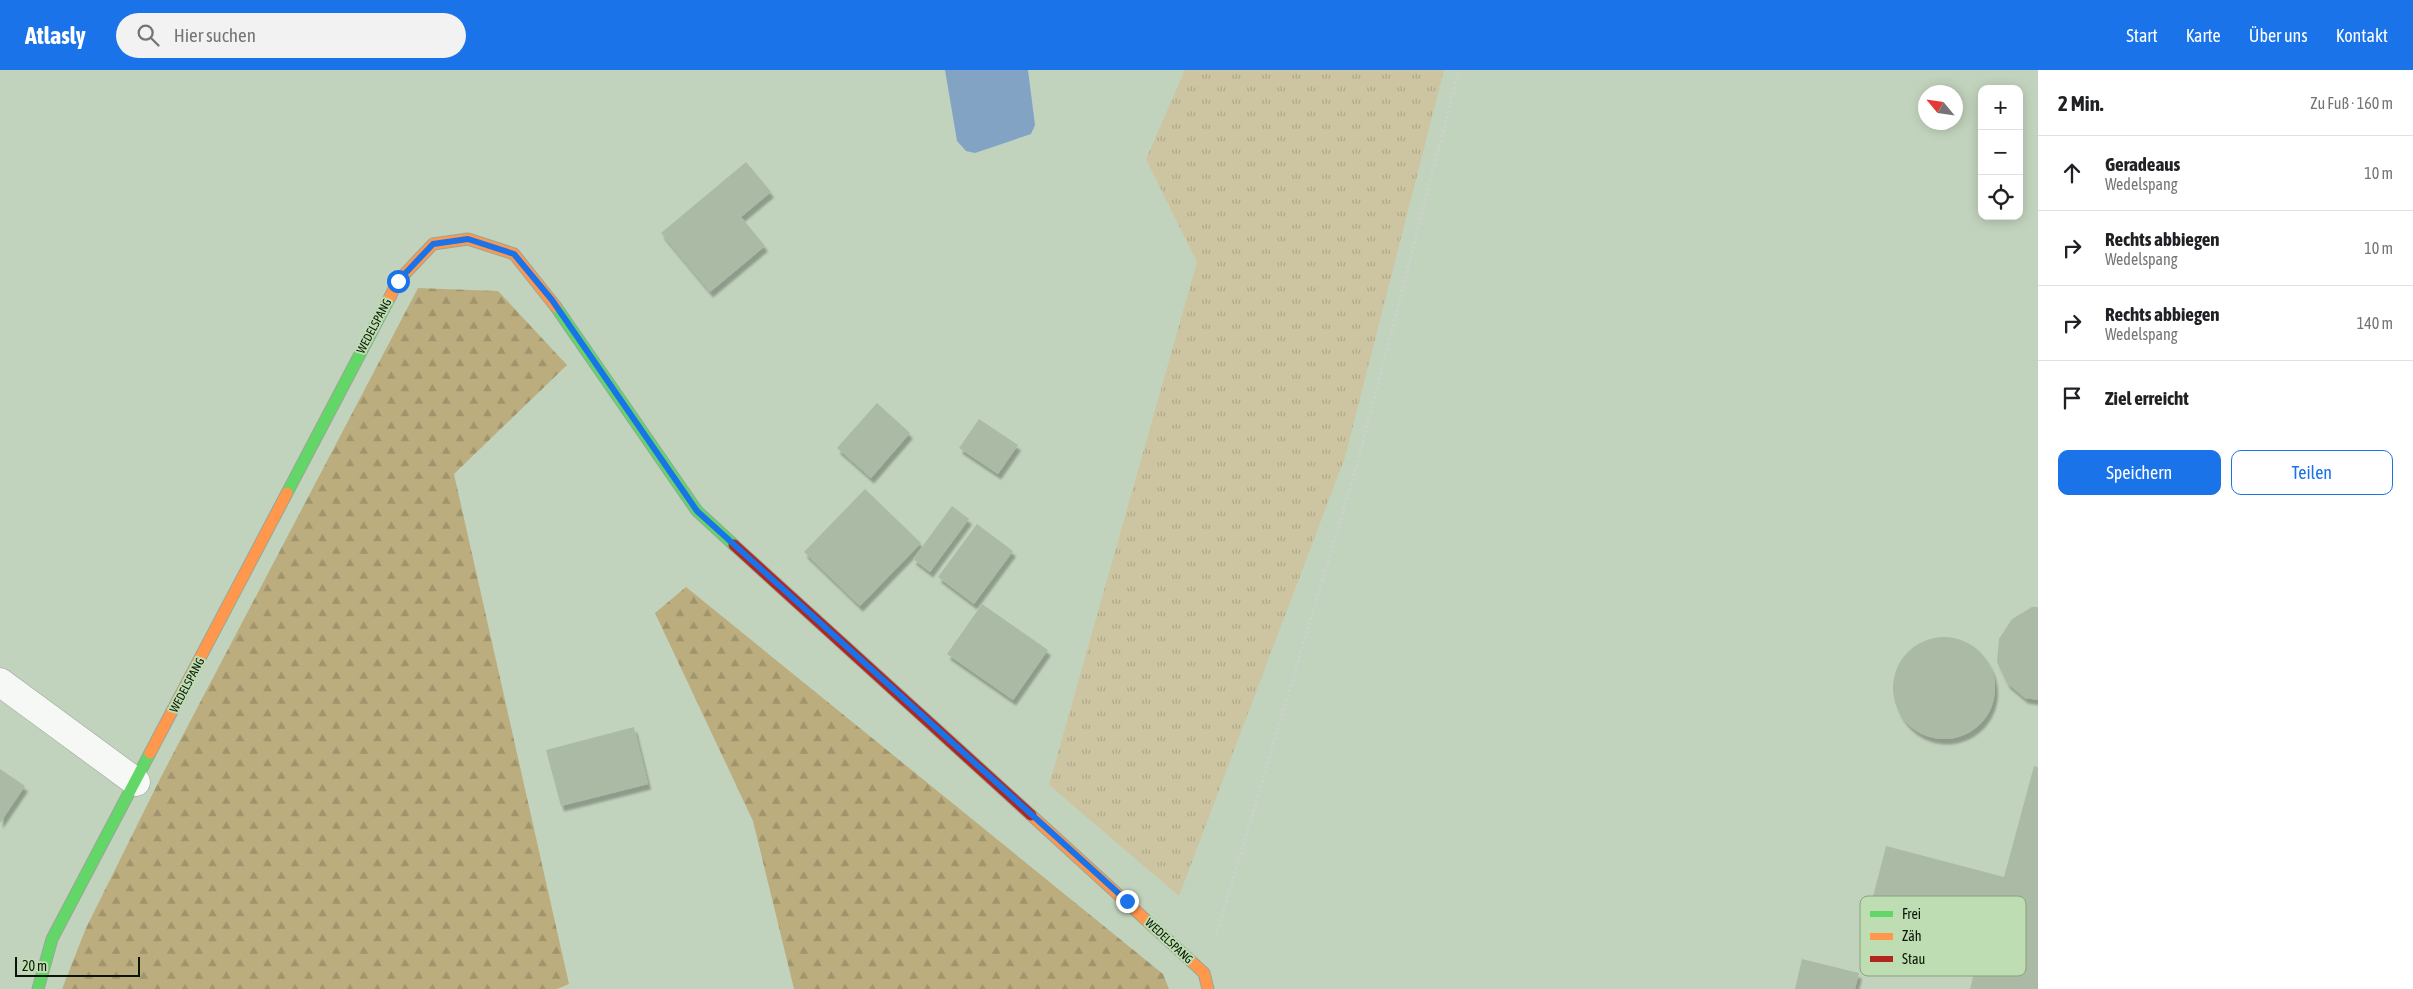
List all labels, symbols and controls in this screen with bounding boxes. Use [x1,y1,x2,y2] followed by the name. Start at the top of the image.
[116,13,466,58] search box
[134,21,162,49] icon: search
[25,22,86,49] text: Atlasly
[174,24,256,46] text: Hier suchen
[2126,25,2158,46] text: Start
[2186,25,2221,46] text: Karte
[2249,25,2308,46] text: Über uns
[2336,25,2388,46] text: Kontakt
[1918,85,1963,130] north arrow
[1978,85,2023,220] map controls
[1978,85,2023,130] button: +
[2058,91,2104,115] text: 2 Min.
[2310,94,2393,112] text: Zu Fuß · 160 m
[1978,130,2023,175] button: −
[2105,153,2180,175] text: Geradeaus
[2058,159,2086,187] icon: ahead
[2364,164,2393,182] text: 10 m
[1978,175,2023,220] button: locate
[2105,175,2178,193] text: Wedelspang
[2105,228,2220,250] text: Rechts abbiegen
[2058,234,2086,262] icon: right
[2364,239,2393,257] text: 10 m
[2105,250,2178,268] text: Wedelspang
[387,270,410,293] route start
[354,296,394,356] street label: WEDELSPANG
[2105,303,2220,325] text: Rechts abbiegen
[2058,309,2086,337] icon: right
[2357,314,2393,332] text: 140 m
[2105,325,2178,343] text: Wedelspang
[2058,384,2086,412] icon: arrive
[2105,387,2189,409] text: Ziel erreicht
[2058,450,2221,495] button: Speichern
[2231,450,2393,495] button: Teilen
[167,655,207,715] street label: WEDELSPANG
[1116,890,1139,913] route end
[1860,896,2026,976] legend
[1902,906,1921,922] text: Frei
[1142,915,1196,967] street label: WEDELSPANG
[1902,928,1922,944] text: Zäh
[1902,951,1925,967] text: Stau
[15,954,140,977] scale bar
[22,958,47,974] text: 20 m

